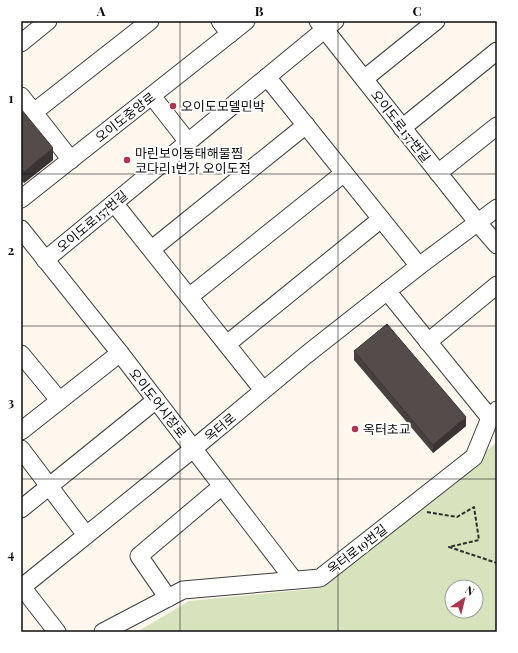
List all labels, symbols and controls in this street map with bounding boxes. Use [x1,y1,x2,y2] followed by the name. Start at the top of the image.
[96,2,106,19] text: A
[255,2,264,19] text: B
[412,2,422,19] text: C
[368,86,435,165] street label: 오이도로157번길
[91,88,158,145] street label: 오이도중앙로
[9,89,14,106] text: 1
[181,97,265,114] place label: 오이도모델민박
[168,101,178,111] marker: 오이도모델민박
[135,144,251,176] place label: 마린보이동태해물찜 코다리1번가 오이도점
[122,155,132,165] marker: 마린보이동태해물찜 코다리1번가 오이도점
[53,186,131,255] street label: 오이도로157번길
[8,241,15,258] text: 2
[126,364,191,441] street label: 오이도어시장로
[8,393,14,410] text: 3
[200,409,239,445] street label: 옥터로
[363,420,411,437] place label: 옥터초교
[350,424,360,434] marker: 옥터초교
[323,520,390,577] street label: 옥터로19번길
[8,545,15,562] text: 4
[444,579,484,619] north arrow
[462,582,478,599] text: N

